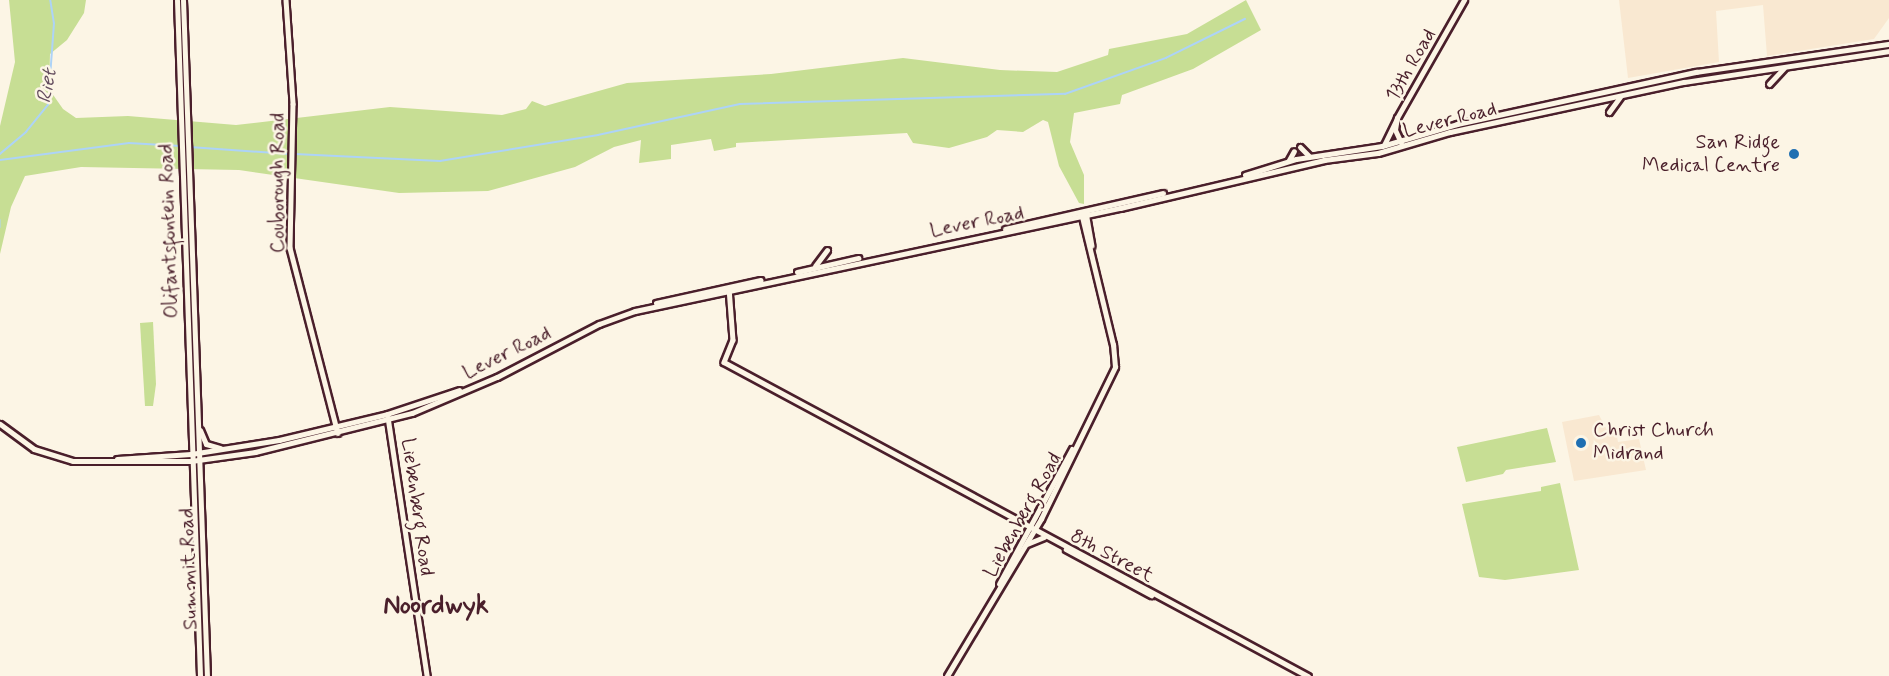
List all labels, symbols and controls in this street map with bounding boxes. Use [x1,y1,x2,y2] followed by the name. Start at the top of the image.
[1381,24,1441,106] street label: 13th Road
[32,67,62,105] water label: Riet
[1401,97,1499,143] street label: Lever Road
[266,113,290,253] street label: Couborough Road
[1646,130,1780,177] place label: San Ridge Medical Centre
[154,143,184,319] street label: Olifantsfontein Road
[1785,145,1803,163] marker: San Ridge Medical Centre
[928,201,1026,243] street label: Lever Road
[459,321,555,385] street label: Lever Road
[1593,419,1714,466] place label: Christ Church Midrand
[1574,436,1588,450] marker: Christ Church Midrand
[396,437,438,577] street label: Liebenberg Road
[979,449,1067,581] street label: Liebenberg Road
[175,507,203,631] street label: Summit Road
[1066,524,1158,588] street label: 8th Street
[383,591,489,623] district label: Noordwyk

